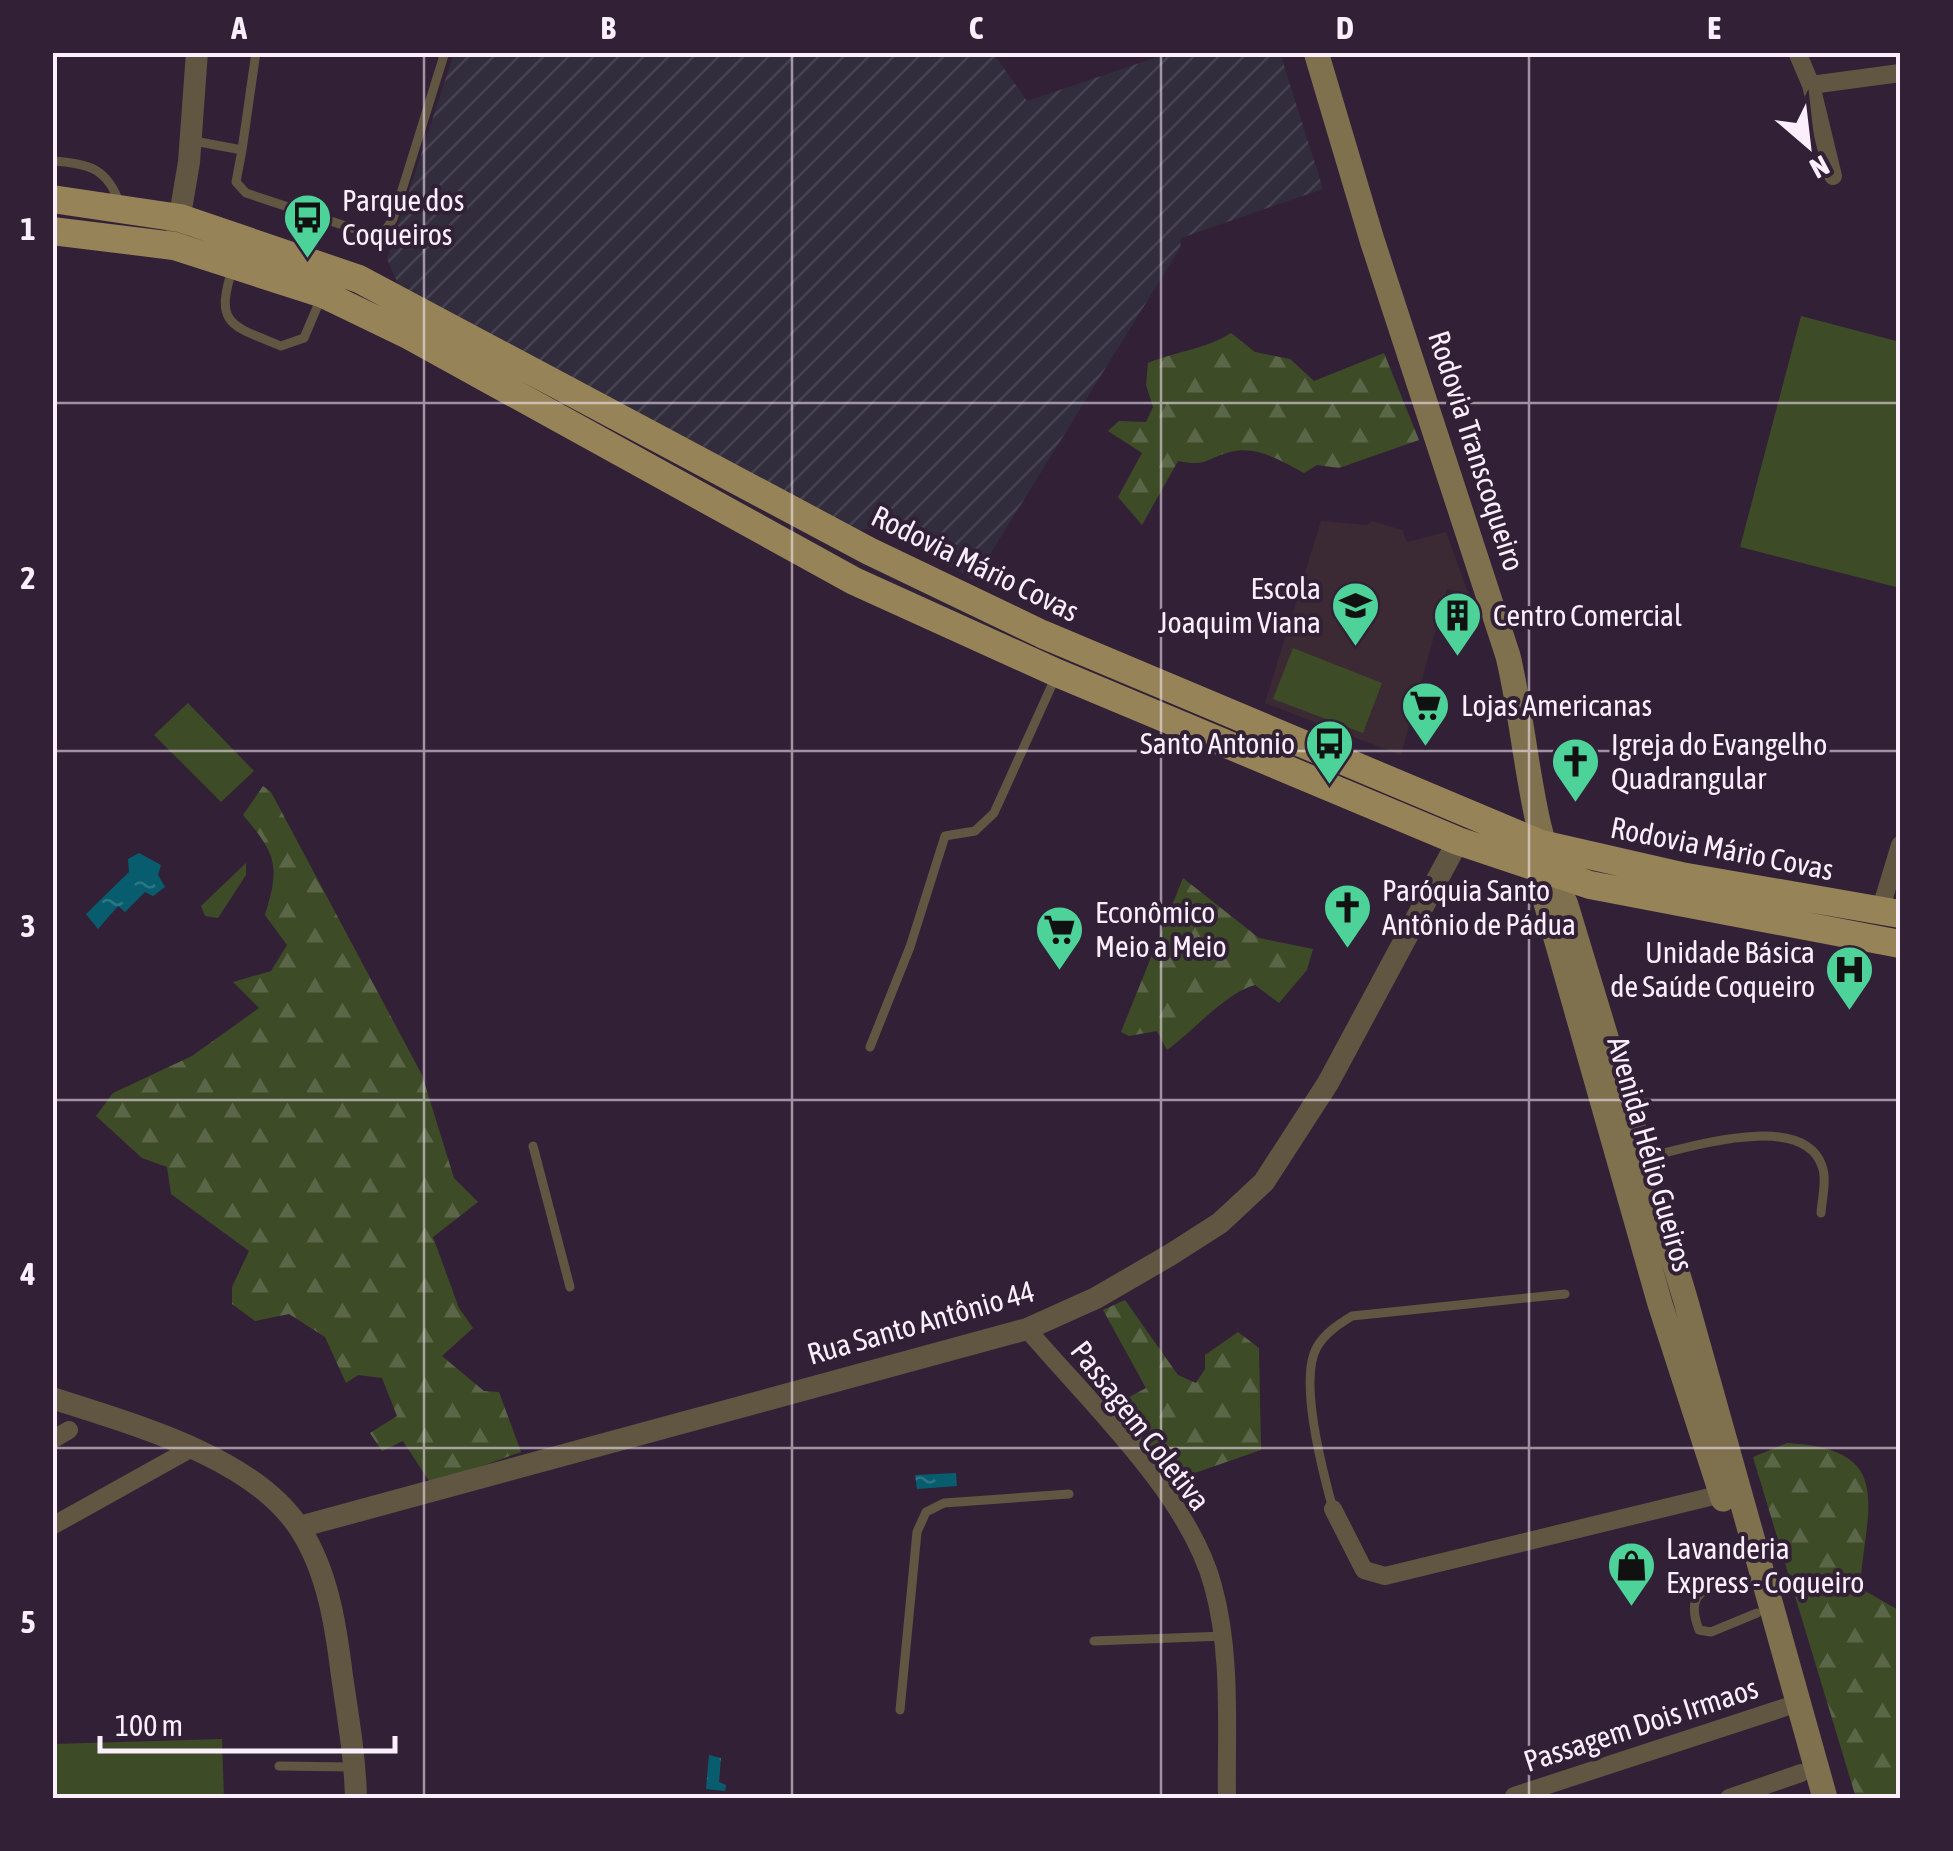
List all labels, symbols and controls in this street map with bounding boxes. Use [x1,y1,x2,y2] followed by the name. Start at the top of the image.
[230,9,247,46] text: A
[600,9,616,46] text: B
[969,9,984,46] text: C
[1336,9,1354,46] text: D
[1707,9,1721,46] text: E
[1758,95,1858,195] north arrow
[1805,149,1835,185] text: N
[342,183,464,251] place label: Parque dos Coqueiros
[281,192,333,260] bus stop icon: Parque dos Coqueiros
[20,210,36,247] text: 1
[1422,326,1532,575] street label: Rodovia Transcoqueiro
[866,498,1085,628] street label: Rodovia Mário Covas
[20,559,36,596] text: 2
[1158,571,1321,639] place label: Escola Joaquim Viana
[1330,580,1382,648] school or university icon: Escola Joaquim Viana
[1432,590,1484,658] building icon: Centro Comercial
[1493,598,1682,632] place label: Centro Comercial
[1400,680,1452,748] supermarket icon: Lojas Americanas
[1461,688,1652,722] place label: Lojas Americanas
[1304,718,1356,786] bus stop icon: Santo Antonio
[1140,726,1295,760] place label: Santo Antonio
[1611,727,1827,795] place label: Igreja do Evangelho Quadrangular
[1550,736,1602,804] church icon: Igreja do Evangelho Quadrangular
[1608,810,1837,886] street label: Rodovia Mário Covas
[1382,873,1576,941] place label: Paróquia Santo Antônio de Pádua
[1321,882,1373,950] church icon: Paróquia Santo Antônio de Pádua
[1095,895,1227,963] place label: Econômico Meio a Meio
[1034,904,1086,972] supermarket icon: Econômico Meio a Meio
[20,907,36,944] text: 3
[1610,935,1815,1003] place label: Unidade Básica de Saúde Coqueiro
[1824,944,1876,1012] hospital icon: Unidade Básica de Saúde Coqueiro
[1601,1032,1701,1275] street label: Avenida Hélio Gueiros
[19,1255,36,1292] text: 4
[803,1273,1038,1371] street label: Rua Santo Antônio 44
[1064,1334,1217,1517] street label: Passagem Coletiva
[1666,1531,1864,1599] place label: Lavanderia Express - Coqueiro
[1605,1540,1657,1608] shop icon: Lavanderia Express - Coqueiro
[20,1603,36,1640] text: 5
[1519,1670,1762,1778] street label: Passagem Dois Irmaos
[100,1691,395,1753] scale bar
[115,1708,183,1742] text: 100 m

